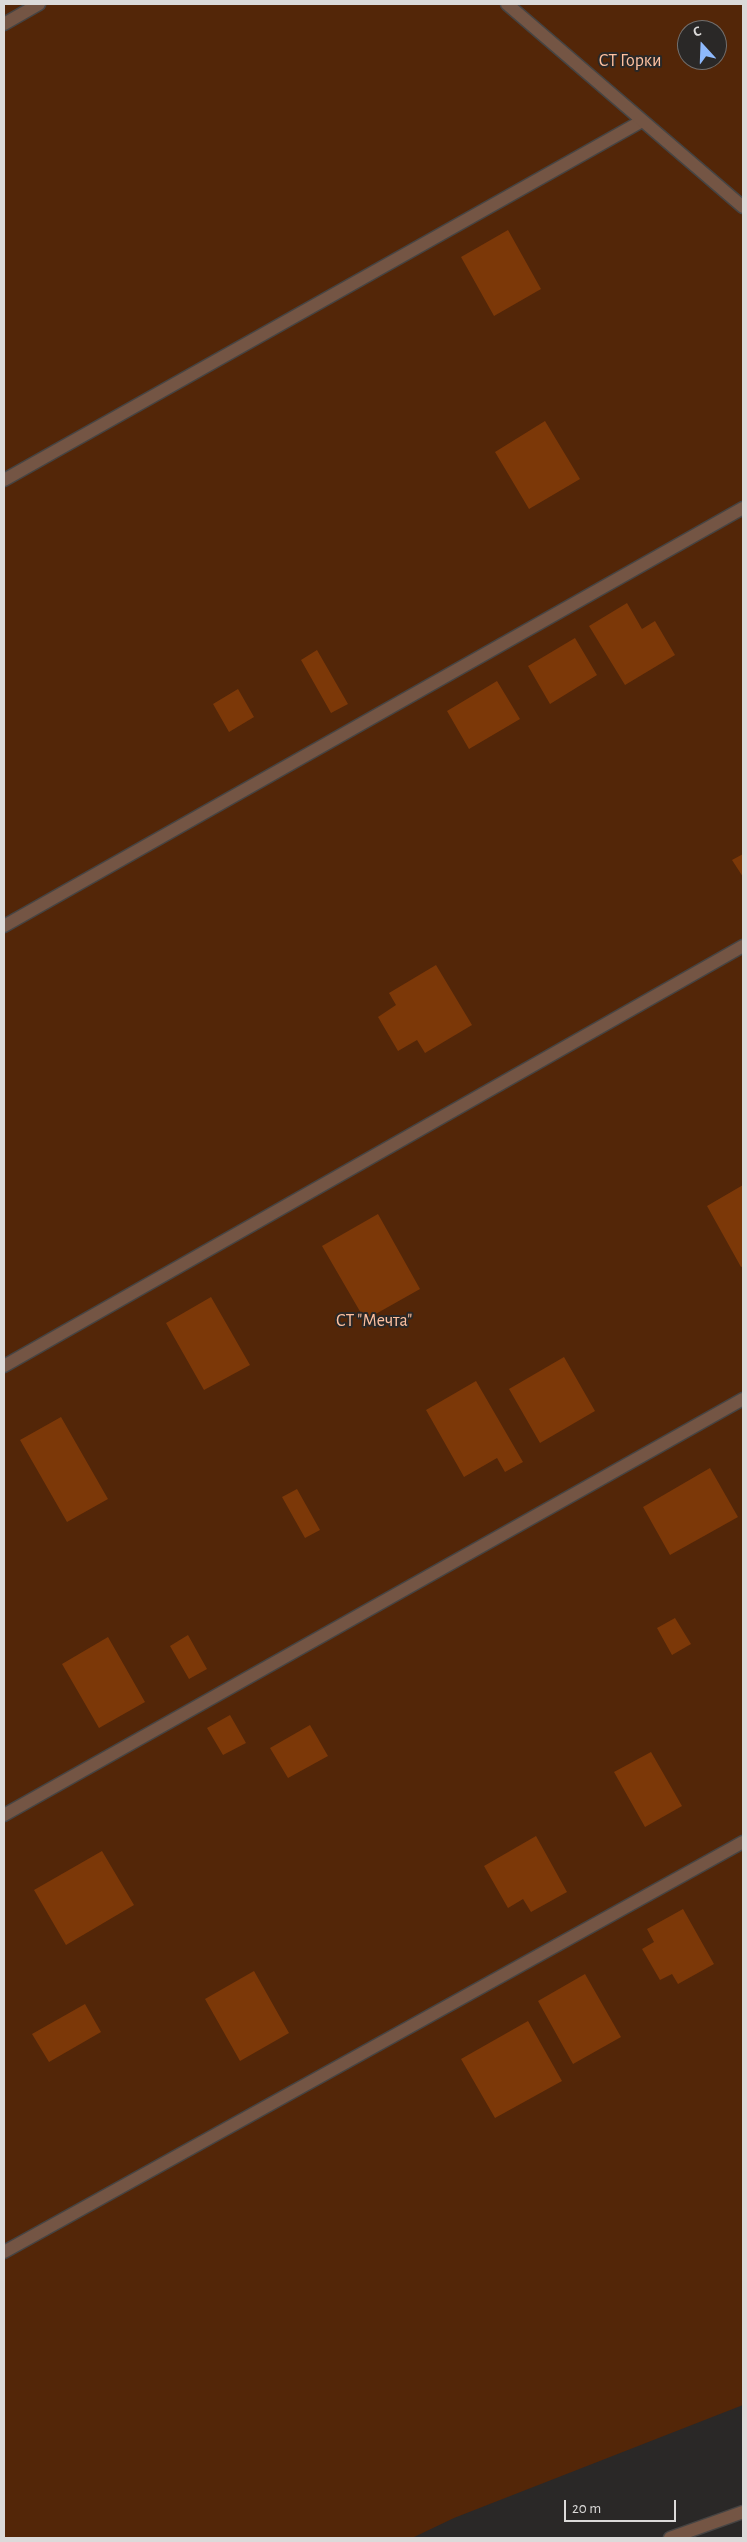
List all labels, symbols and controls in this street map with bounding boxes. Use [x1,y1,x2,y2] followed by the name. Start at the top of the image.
[677,20,727,70] north arrow
[691,24,703,40] text: С
[598,50,662,72] park label: СТ Горки
[336,1310,412,1332] park label: СТ "Мечта"
[567,2490,680,2522] scale bar
[572,2501,601,2516] text: 20 m

